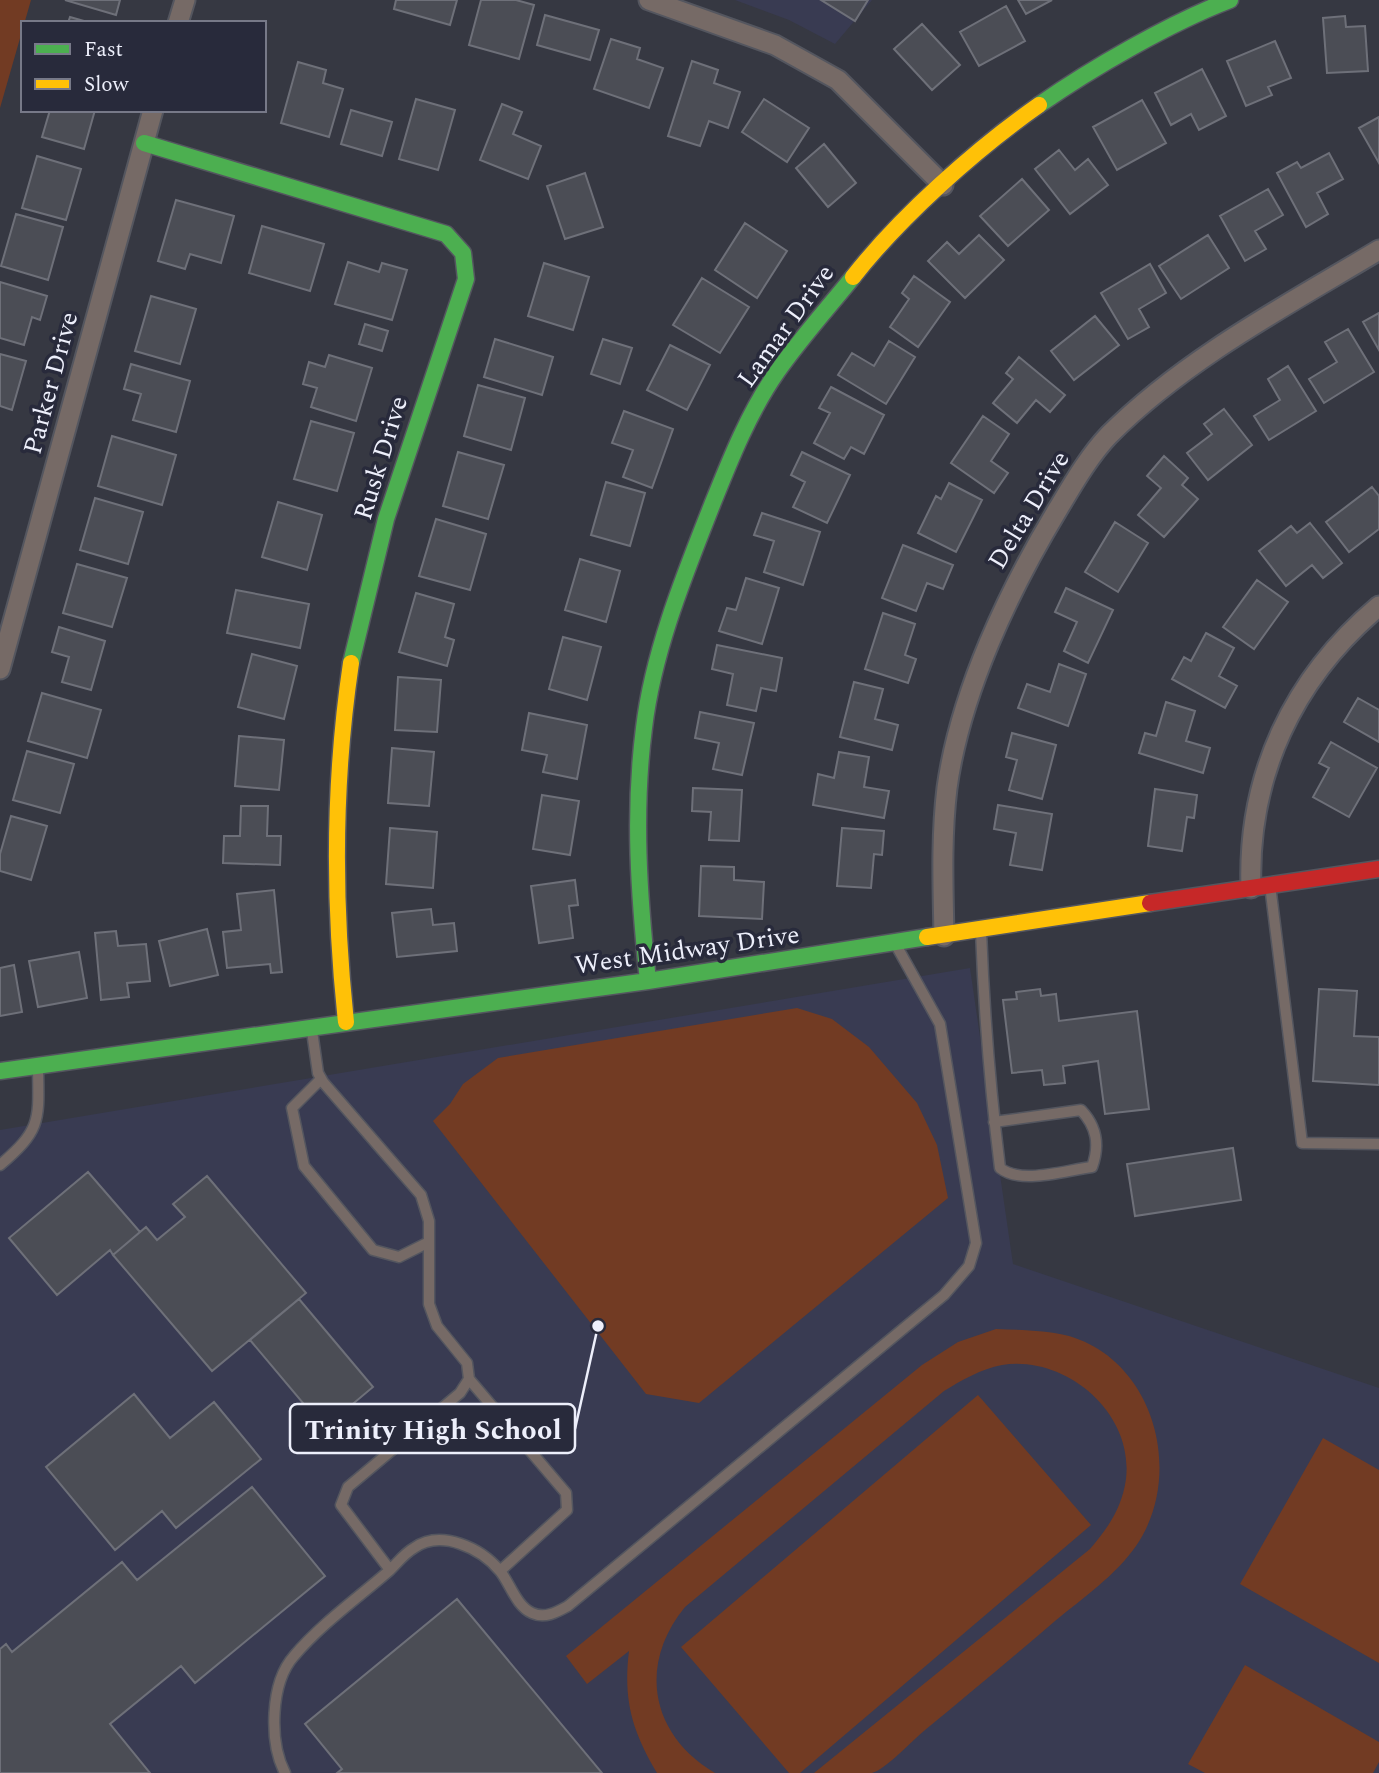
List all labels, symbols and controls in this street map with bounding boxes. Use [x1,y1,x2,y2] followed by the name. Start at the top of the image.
[21,21,266,112] legend
[84,34,123,66] text: Fast
[84,69,130,101] text: Slow
[727,256,845,396] street label: Lamar Drive
[13,307,89,459] street label: Parker Drive
[343,391,419,525] street label: Rusk Drive
[978,443,1080,577] street label: Delta Drive
[572,914,802,986] street label: West Midway Drive
[290,1404,575,1453] callout: Trinity High School
[304,1409,562,1452] text: Trinity High School

